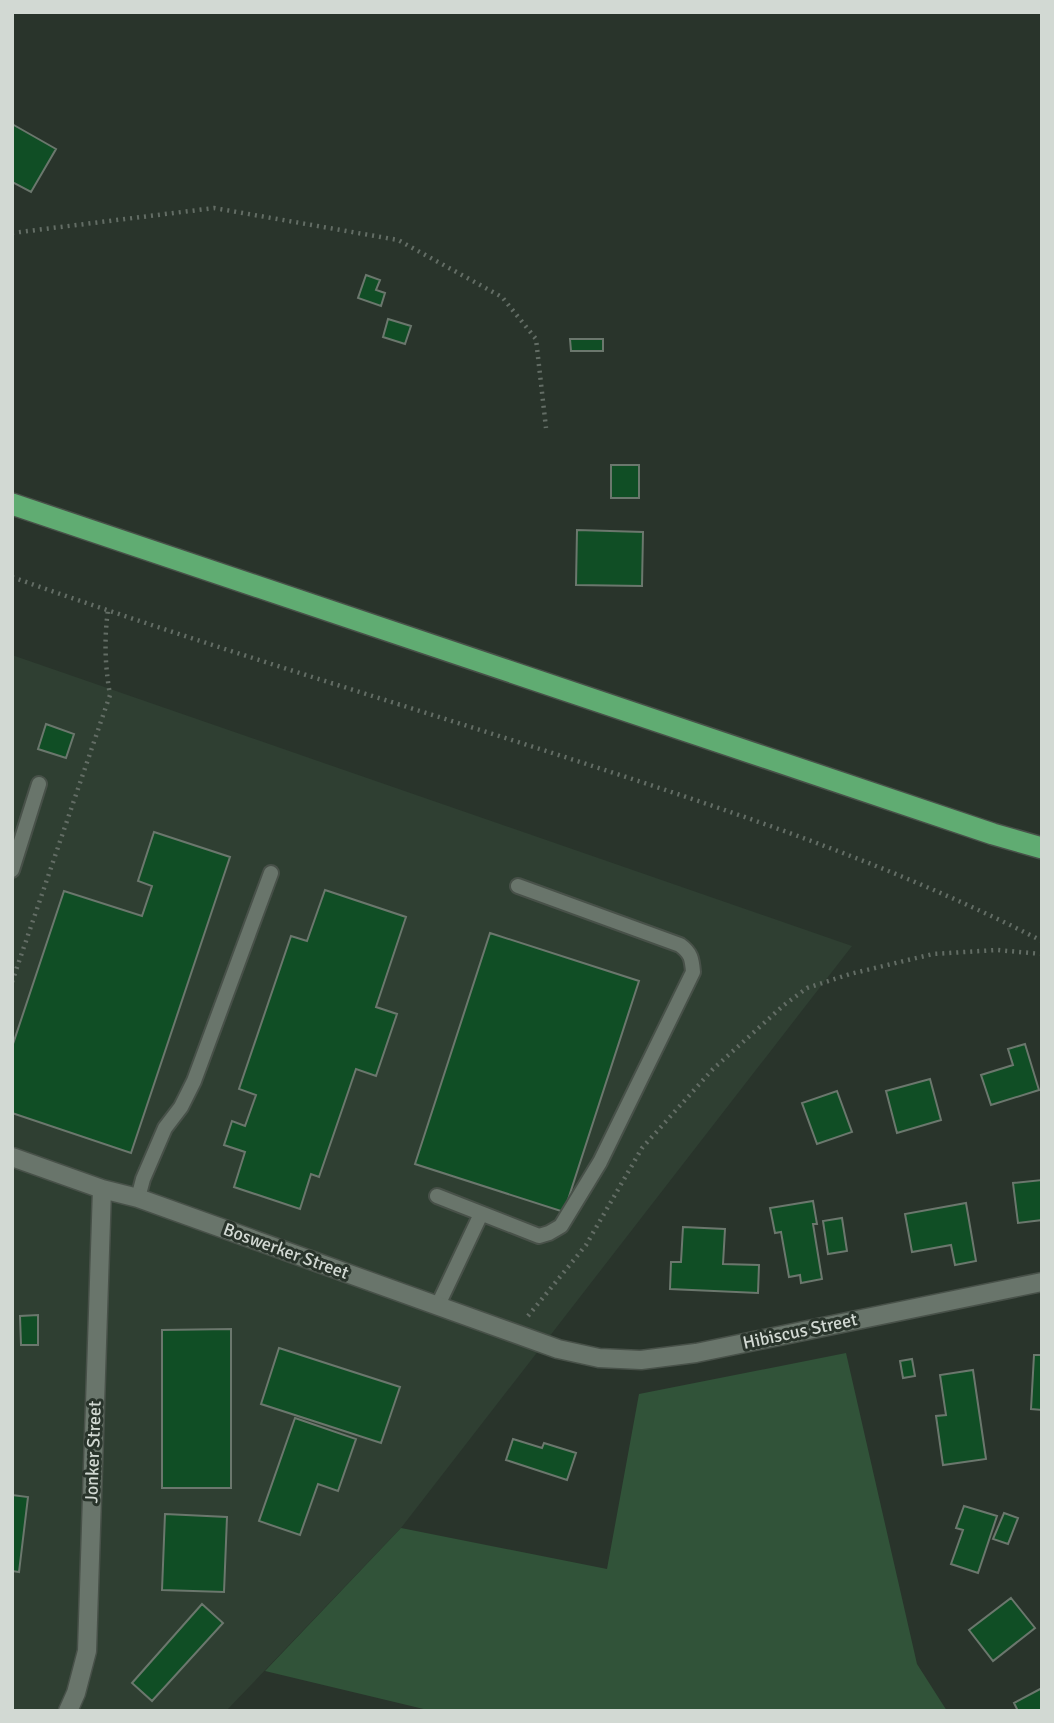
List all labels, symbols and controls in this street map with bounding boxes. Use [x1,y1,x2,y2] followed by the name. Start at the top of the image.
[220,1218,352,1284] street label: Boswerker Street
[741,1308,859,1354] street label: Hibiscus Street
[80,1400,106,1504] street label: Jonker Street

